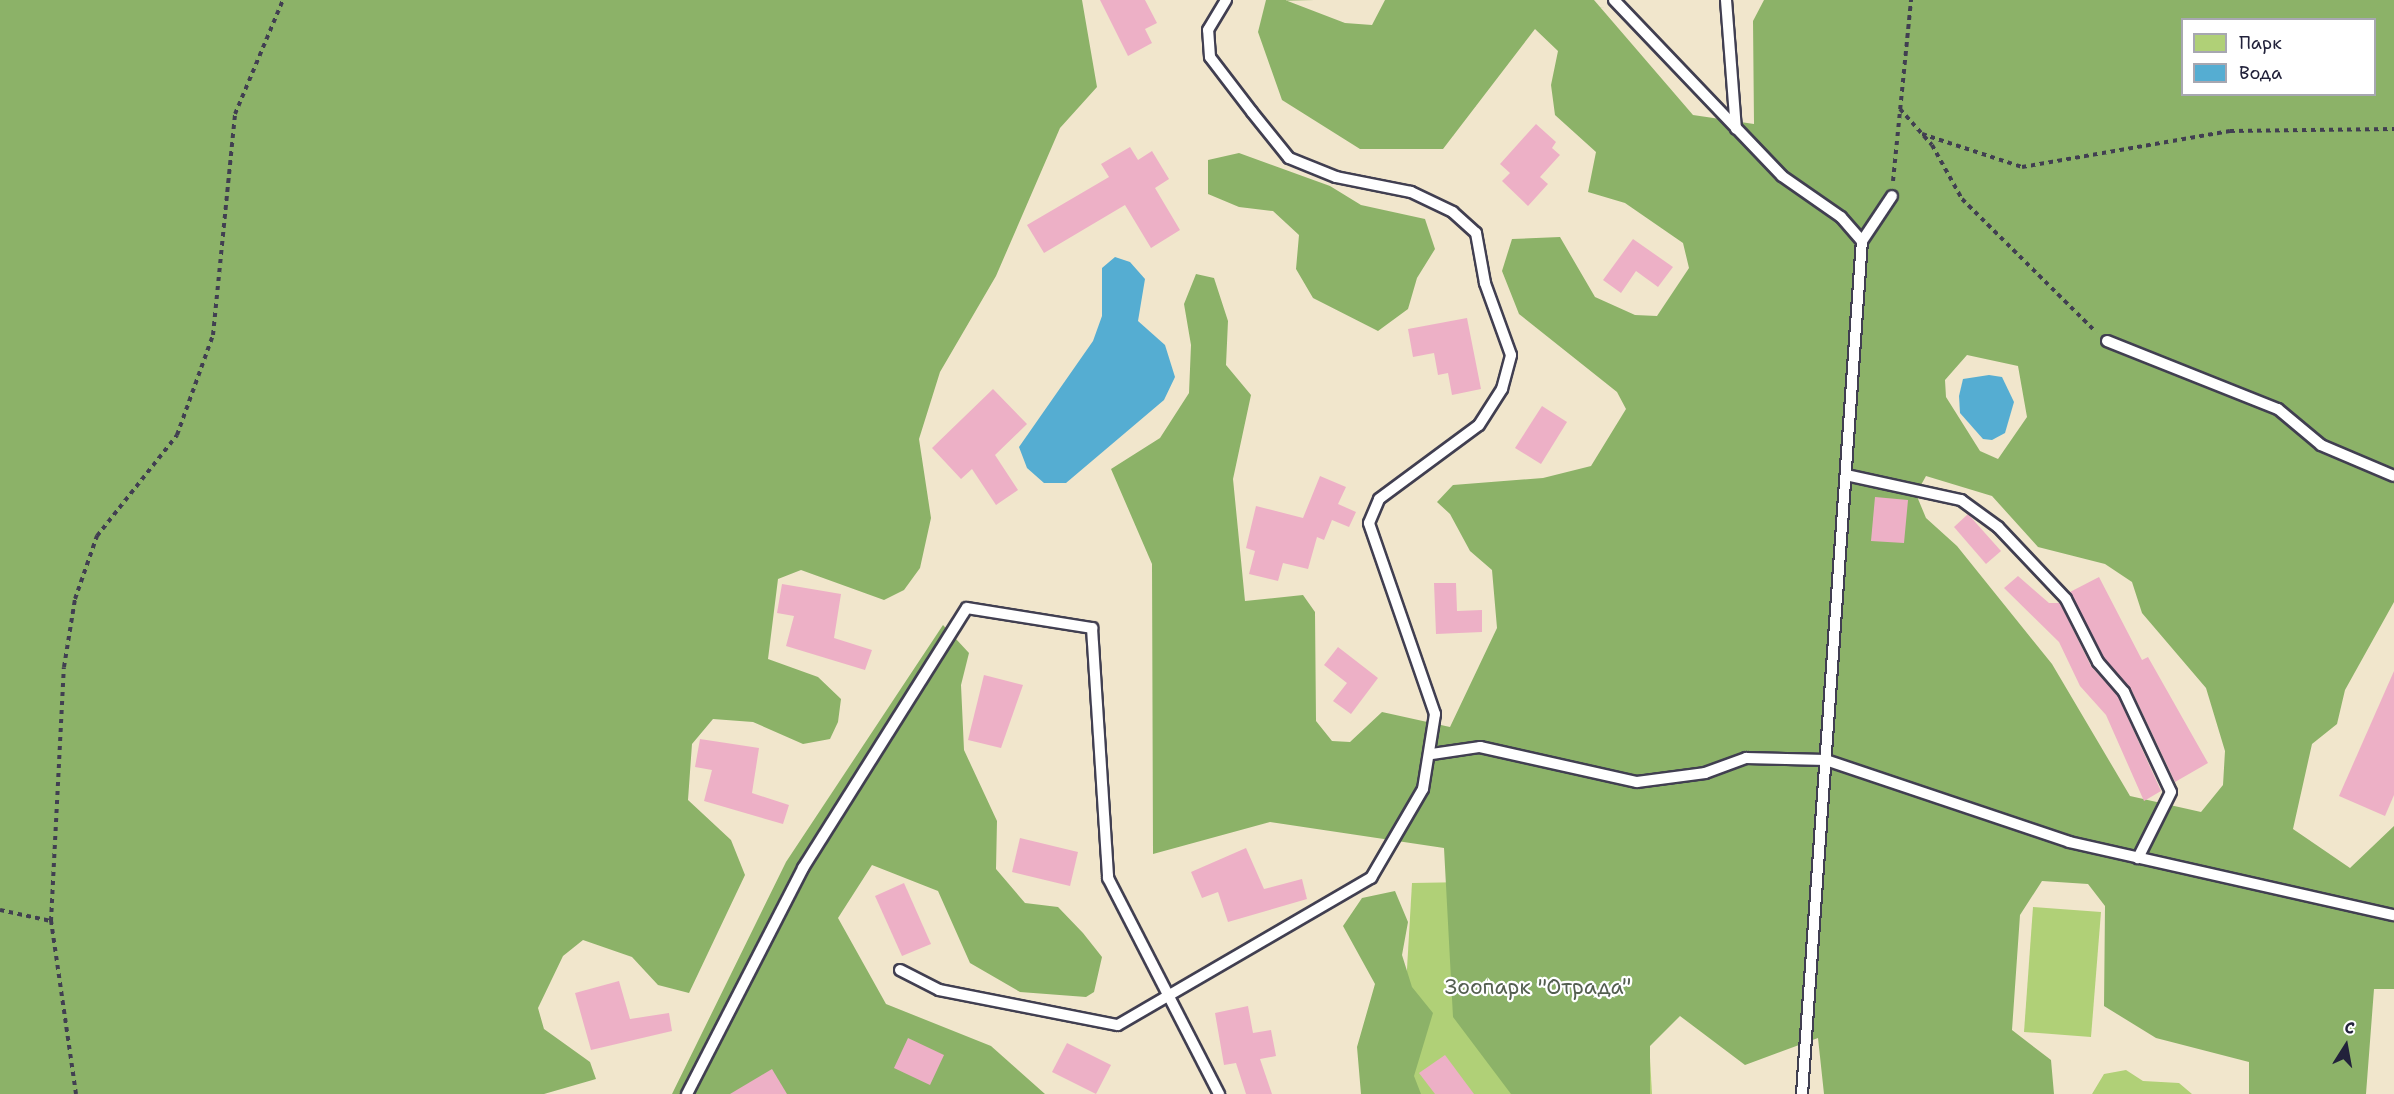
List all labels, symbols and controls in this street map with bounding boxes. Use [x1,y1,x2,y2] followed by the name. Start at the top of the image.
[2181,18,2376,96] legend
[2239,31,2282,55] text: Парк
[2239,61,2282,85] text: Вода
[1445,974,1631,1000] park label: Зоопарк "Отрада"
[2316,1016,2376,1076] north arrow
[2343,1017,2356,1039] text: С

